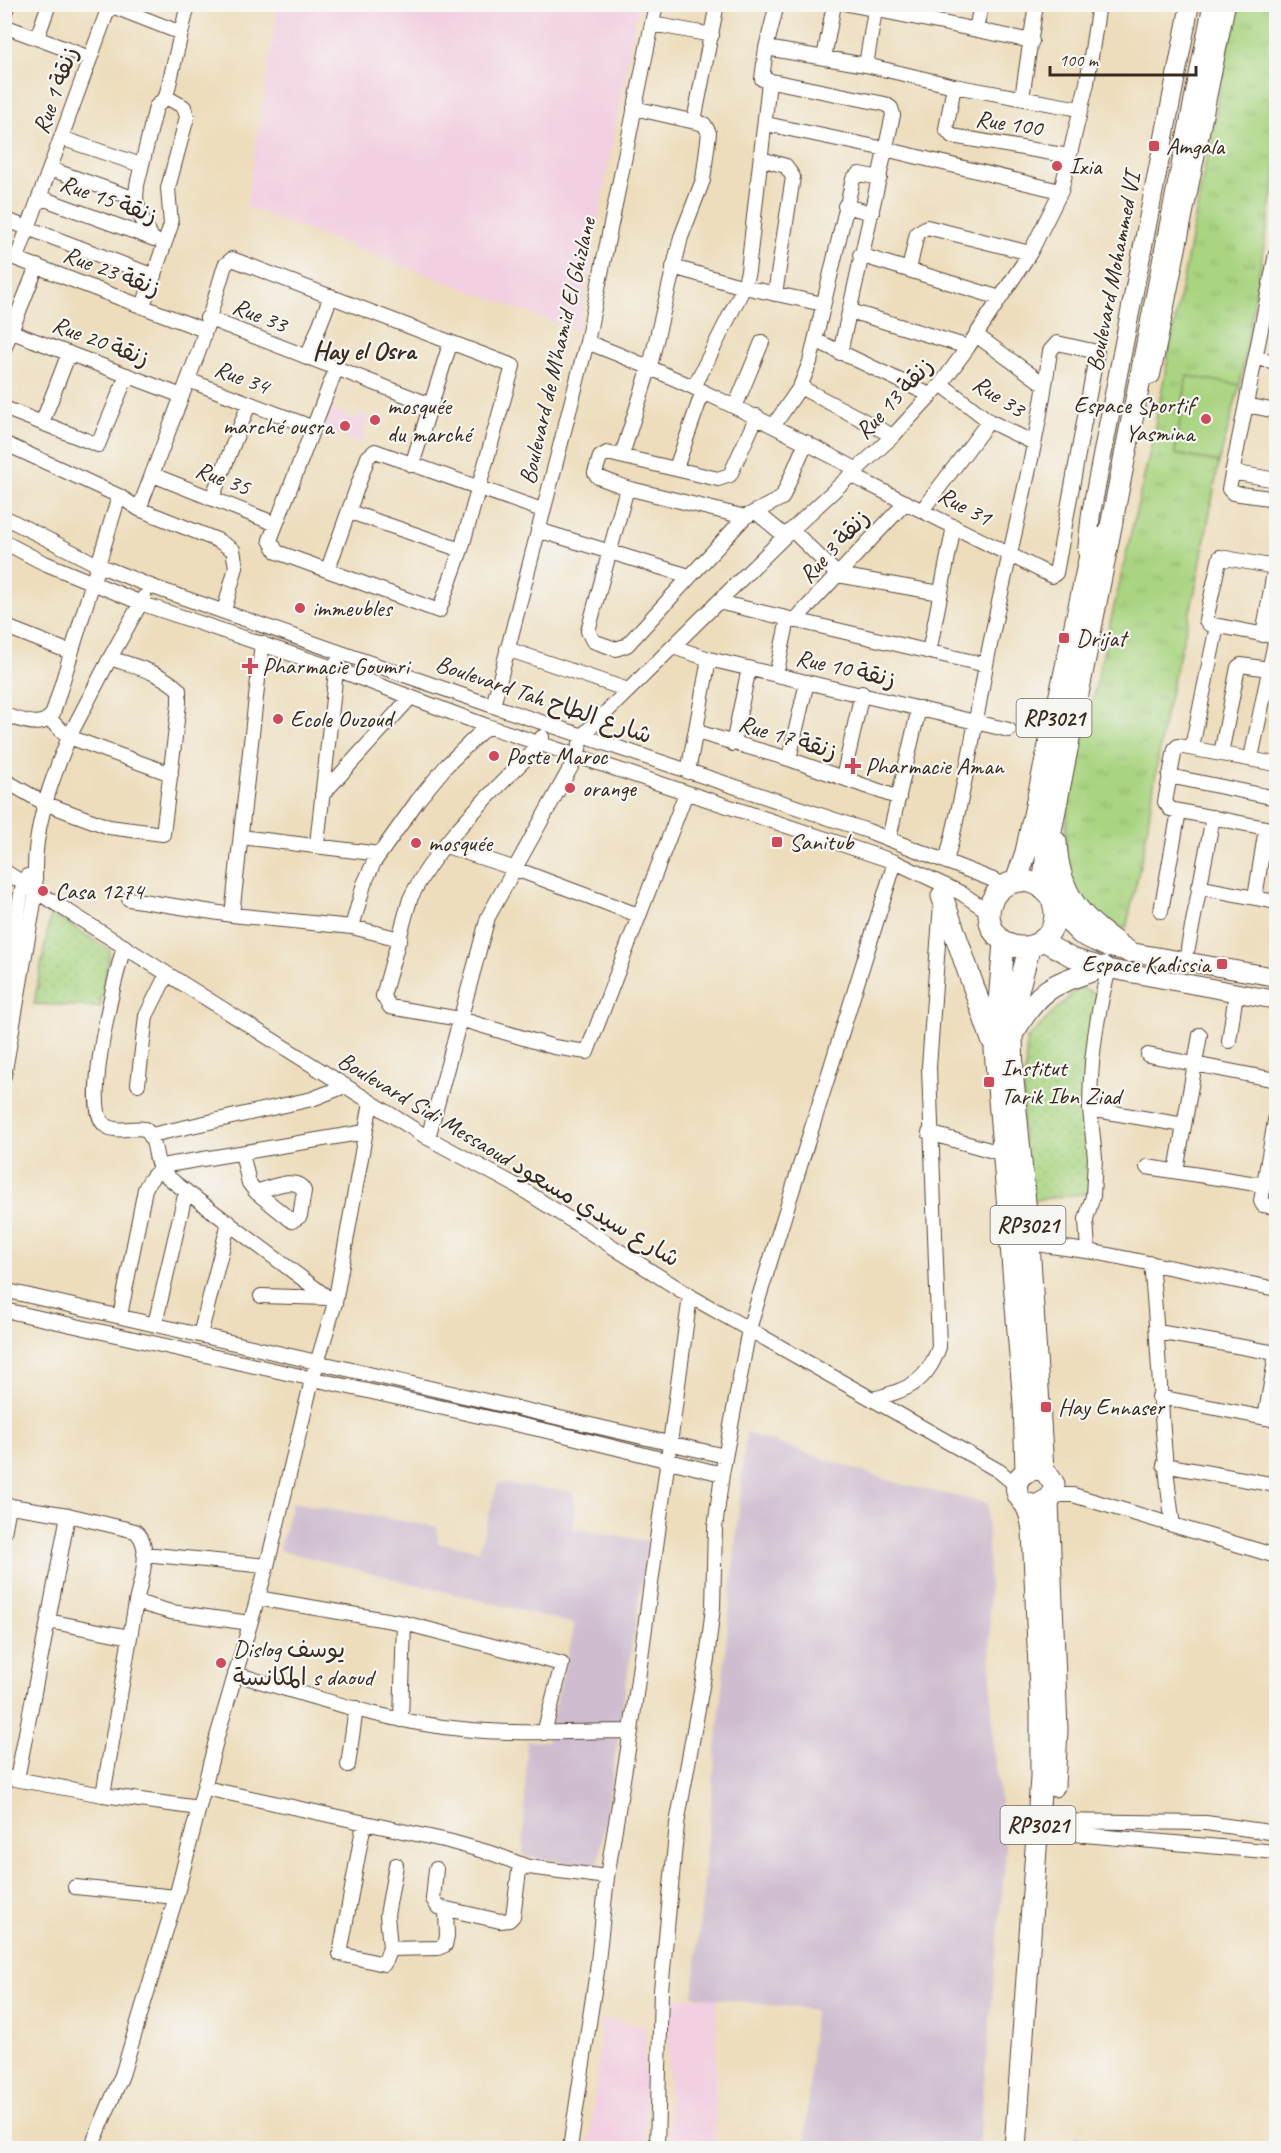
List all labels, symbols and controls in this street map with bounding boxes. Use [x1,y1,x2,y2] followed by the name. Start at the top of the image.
[1050,39,1196,77] scale bar
[25,42,85,138] street label: Rue 1 زنقة
[1059,49,1100,71] text: 100 m
[974,103,1047,143] street label: Rue 100
[1166,131,1226,161] place label: Amgala
[1147,139,1161,153] marker: Amgala
[1069,151,1103,181] place label: Ixia
[1050,159,1064,173] marker: Ixia
[1079,165,1148,374] street label: Boulevard Mohammed VI
[56,168,162,230] street label: Rue 15 زنقة
[512,213,603,487] street label: Boulevard de M'hamid El Ghizlane
[59,239,165,303] street label: Rue 23 زنقة
[228,291,294,340] street label: Rue 33
[48,309,154,373] street label: Rue 20 زنقة
[312,334,418,367] district label: Hay el Osra
[848,351,940,445] street label: Rue 13 زنقة
[210,353,276,402] street label: Rue 34
[967,368,1033,425] street label: Rue 33
[1073,390,1199,448] place label: Espace Sportif Yasmina
[387,391,475,449] place label: mosquée du marché
[223,411,335,441] place label: marché ousra
[1199,412,1213,426] marker: Espace Sportif Yasmina
[368,413,382,427] marker: mosquée du marché
[338,419,352,433] marker: marché ousra
[191,454,256,503] street label: Rue 35
[933,480,998,533] street label: Rue 31
[792,503,876,589] street label: Rue 3 زنقة
[312,593,394,623] place label: immeubles
[293,601,307,615] marker: immeubles
[1076,623,1129,653] place label: Drijat
[1057,631,1071,645] marker: Drijat
[793,642,899,694] street label: Rue 10 زنقة
[431,648,656,752] street label: Boulevard Tah شارع الطاح
[262,651,411,681] place label: Pharmacie Goumri
[243,659,257,673] marker: Pharmacie Goumri
[1016,699,1092,737] road number: RP3021
[290,704,396,734] place label: Ecole Ouzoud
[735,708,841,766] street label: Rue 17 زنقة
[271,712,285,726] marker: Ecole Ouzoud
[506,741,609,771] place label: Poste Maroc
[487,749,501,763] marker: Poste Maroc
[865,751,1005,781] place label: Pharmacie Aman
[846,759,860,773] marker: Pharmacie Aman
[582,773,638,803] place label: orange
[563,781,577,795] marker: orange
[789,827,855,857] place label: Sanitub
[428,828,494,858] place label: mosquée
[770,835,784,849] marker: Sanitub
[409,836,423,850] marker: mosquée
[55,876,146,906] place label: Casa 1274
[36,884,50,898] marker: Casa 1274
[1082,949,1212,979] place label: Espace Kadissia
[1215,957,1229,971] marker: Espace Kadissia
[332,1045,685,1275] street label: Boulevard Sidi Messaoud شارع سيدي مسعود
[1001,1053,1124,1111] place label: Institut Tarik Ibn Ziad
[982,1075,996,1089] marker: Institut Tarik Ibn Ziad
[990,1206,1066,1244] road number: RP3021
[1058,1392,1166,1422] place label: Hay Ennaser
[1039,1400,1053,1414] marker: Hay Ennaser
[233,1634,377,1692] place label: Dislog يوسف المكانسة s daoud
[214,1656,228,1670] marker: Dislog يوسف المكانسة s daoud
[1000,1806,1076,1844] road number: RP3021

